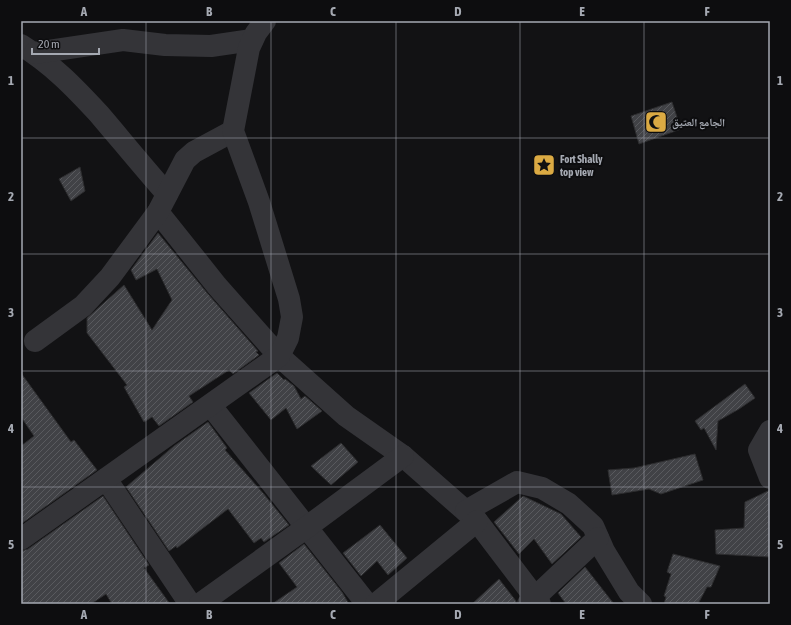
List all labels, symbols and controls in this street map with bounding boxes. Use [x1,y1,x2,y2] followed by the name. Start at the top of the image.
[80,4,88,19] text: A
[206,4,213,19] text: B
[330,4,336,19] text: C
[454,4,462,19] text: D
[579,4,585,19] text: E
[704,4,710,19] text: F
[32,30,99,56] scale bar
[38,37,60,51] text: 20 m
[8,73,14,88] text: 1
[777,73,783,88] text: 1
[643,109,669,135] mosque icon: الجامع العتيق
[672,116,725,130] place label: الجامع العتيق
[531,152,557,178] place icon: Fort Shally top view
[559,153,603,178] place label: Fort Shally top view
[8,189,14,204] text: 2
[777,189,783,204] text: 2
[8,305,14,320] text: 3
[777,305,783,320] text: 3
[7,421,14,436] text: 4
[776,421,783,436] text: 4
[8,537,14,552] text: 5
[777,537,783,552] text: 5
[80,607,88,622] text: A
[206,607,213,622] text: B
[330,607,336,622] text: C
[454,607,462,622] text: D
[579,607,585,622] text: E
[704,607,710,622] text: F

